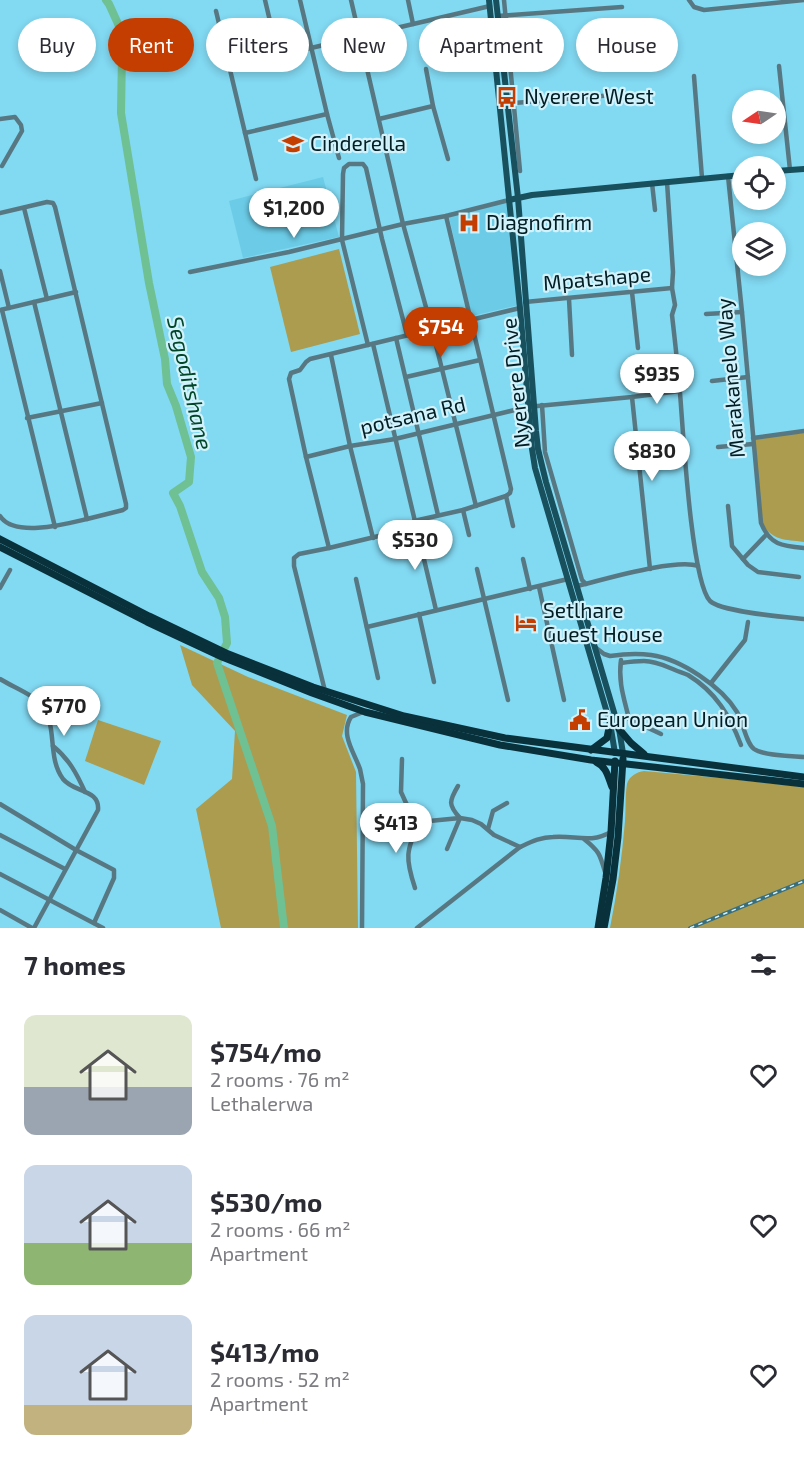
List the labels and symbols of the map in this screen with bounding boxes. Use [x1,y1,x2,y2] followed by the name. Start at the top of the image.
[524,83,654,108] place label: Nyerere West
[495,85,519,109] bus stop icon: Nyerere West
[732,90,786,144] north arrow
[310,130,406,155] place label: Cinderella
[281,132,305,156] school or university icon: Cinderella
[245,188,343,239] pin: $1,200
[486,209,592,234] place label: Diagnofirm
[457,211,481,235] hospital icon: Diagnofirm
[542,260,652,295] street label: Mpatshape
[710,297,749,459] street label: Marakanelo Way
[405,307,477,358] pin: $754
[163,313,219,452] water label: Segoditshane
[495,317,534,449] street label: Nyerere Drive
[621,354,693,405] pin: $935
[357,390,468,439] street label: potsana Rd
[616,431,688,482] pin: $830
[379,520,451,571] pin: $530
[543,597,663,646] place label: Setlhare Guest House
[514,611,538,635] hotel icon: Setlhare Guest House
[28,686,100,737] pin: $770
[597,706,748,731] place label: European Union
[568,708,592,732] public building icon: European Union
[360,803,432,854] pin: $413

